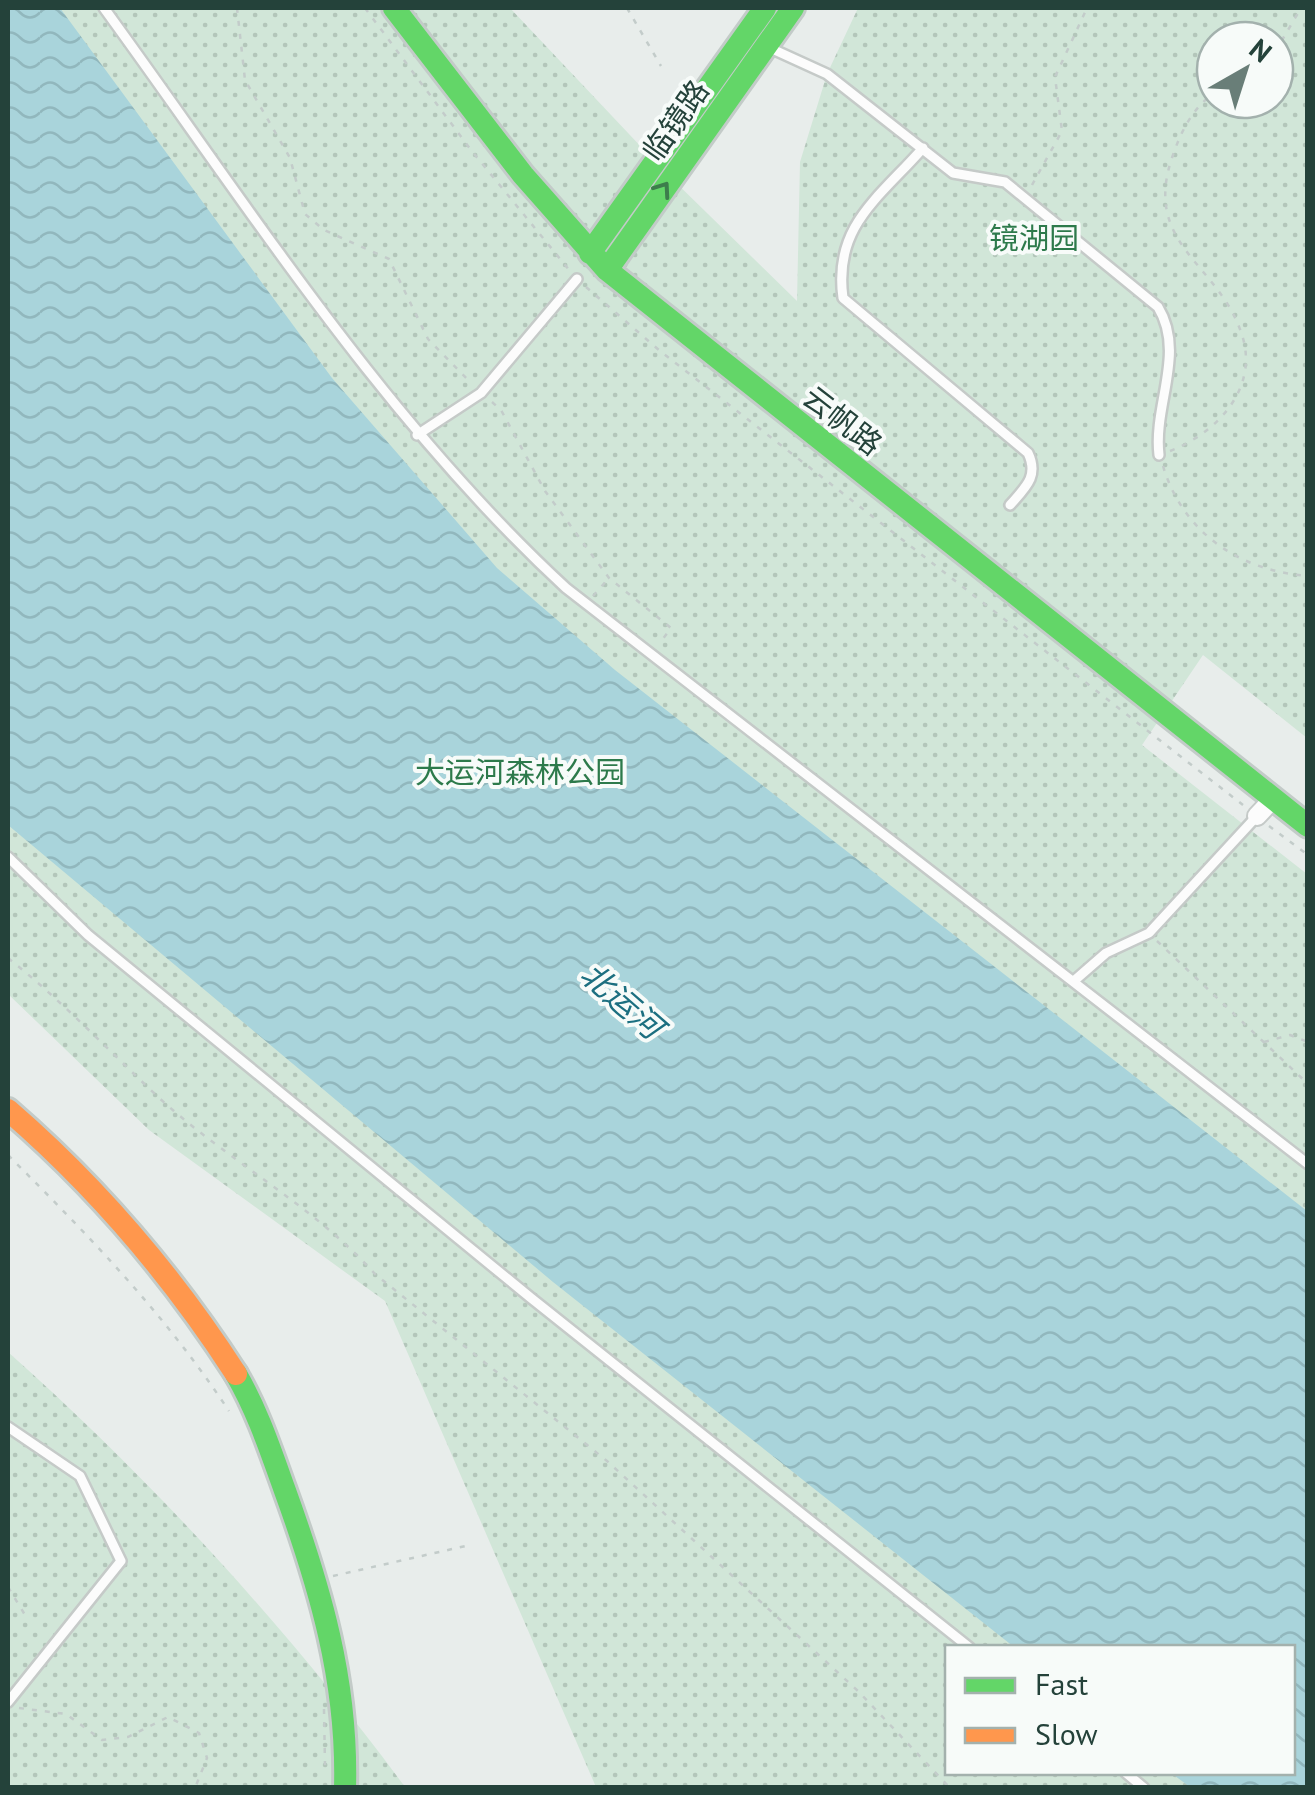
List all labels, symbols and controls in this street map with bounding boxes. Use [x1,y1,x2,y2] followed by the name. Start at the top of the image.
[1195,20,1295,120] north arrow
[1242,30,1280,70] text: N
[633,72,717,168] street label: 临镜路
[651,182,669,201] one-way arrow
[989,218,1079,257] park label: 镜湖园
[796,377,890,463] street label: 云帆路
[415,752,625,791] park label: 大运河森林公园
[572,953,677,1051] water label: 北运河
[945,1645,1295,1775] legend
[1035,1664,1088,1703] text: Fast
[1035,1714,1098,1753] text: Slow

